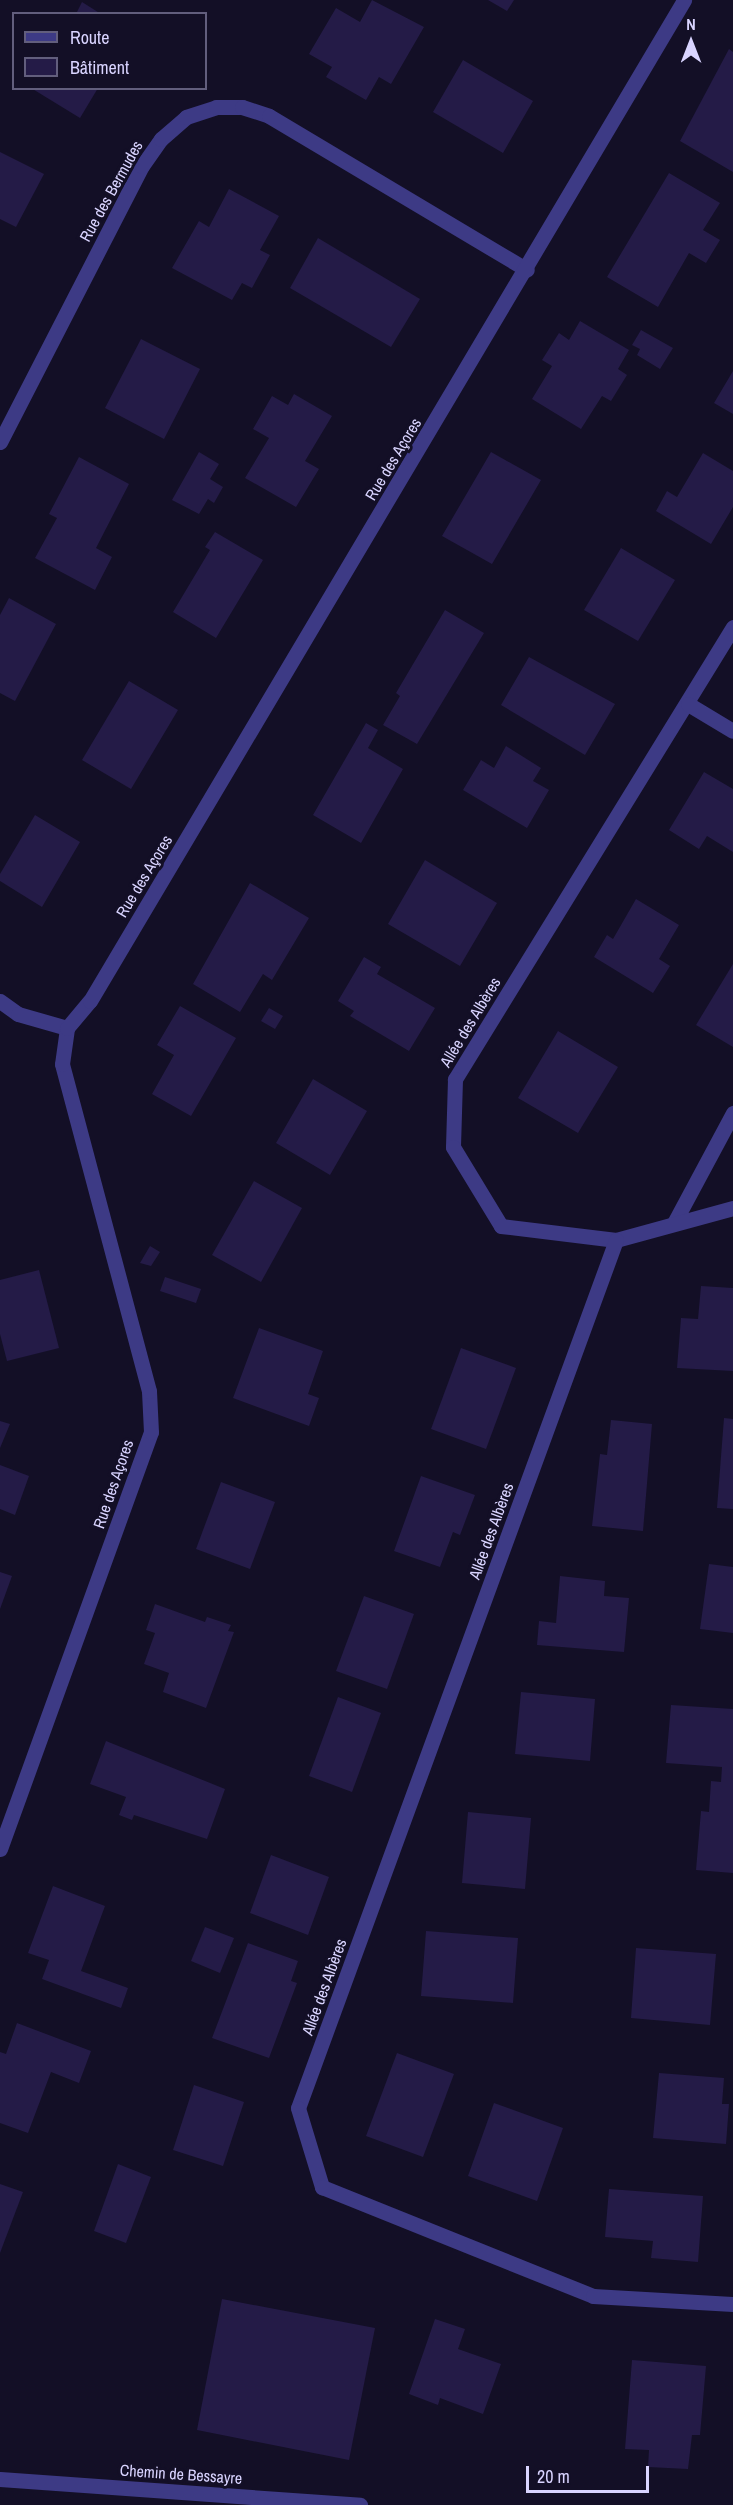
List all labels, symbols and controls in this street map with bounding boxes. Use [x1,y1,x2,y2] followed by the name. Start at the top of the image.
[12,12,207,90] legend
[661,12,721,72] north arrow
[686,13,696,35] text: N
[70,25,109,50] text: Route
[70,55,129,80] text: Bâtiment
[75,137,147,245] street label: Rue des Bermudes
[361,414,425,504] street label: Rue des Açores
[112,831,176,921] street label: Rue des Açores
[435,973,505,1071] street label: Allée des Albères
[89,1437,137,1531] street label: Rue des Açores
[465,1480,517,1582] street label: Allée des Albères
[298,1936,350,2038] street label: Allée des Albères
[529,2454,652,2492] scale bar
[119,2460,243,2488] street label: Chemin de Bessayre
[537,2464,570,2489] text: 20 m

